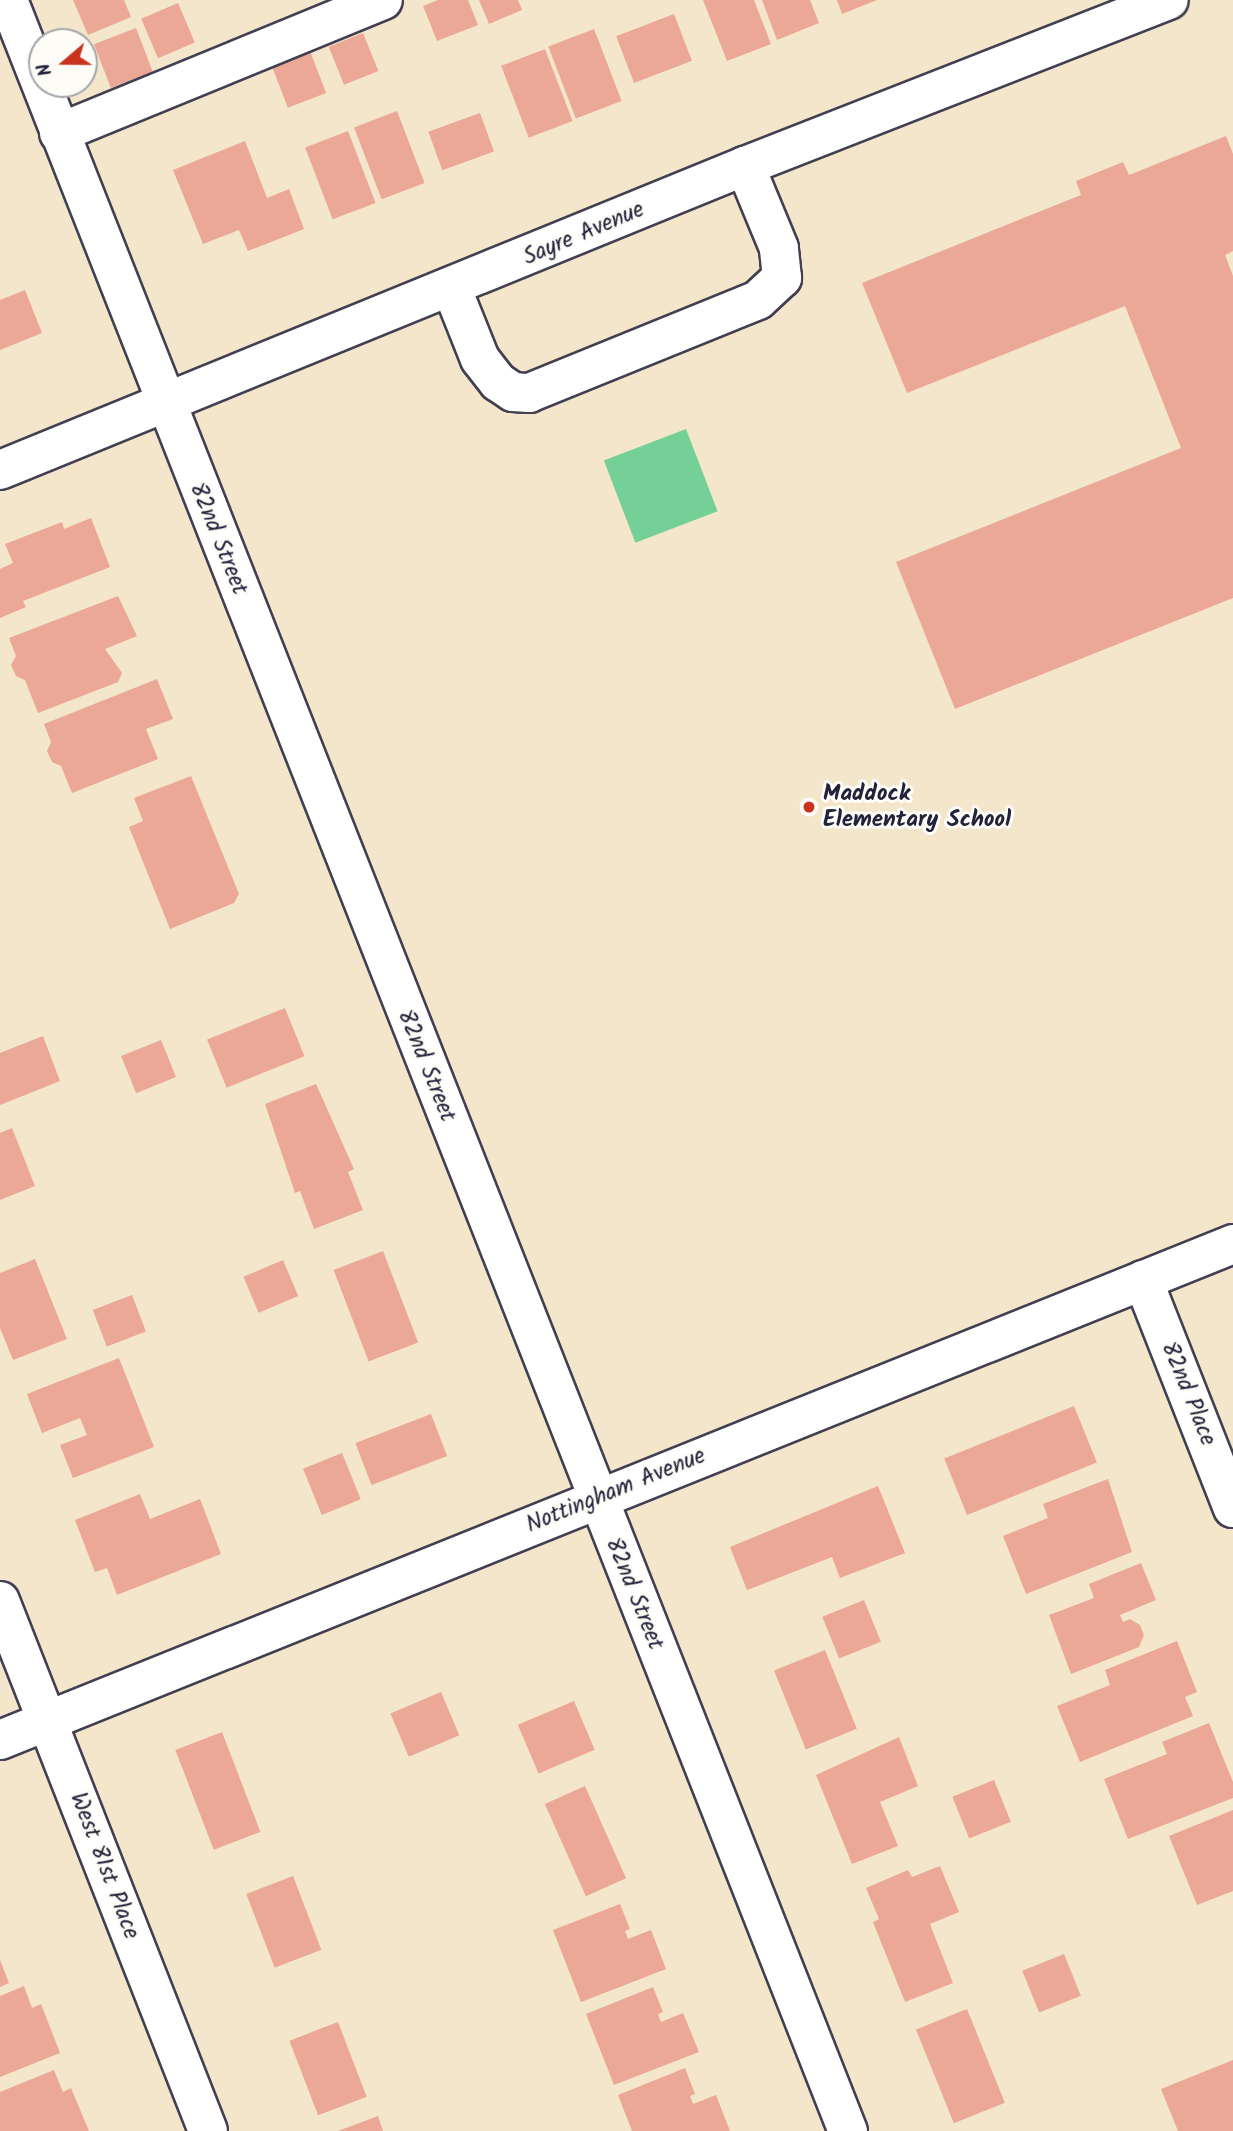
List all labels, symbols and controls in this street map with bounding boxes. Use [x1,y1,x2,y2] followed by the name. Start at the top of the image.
[28,28,98,98] north arrow
[29,59,61,80] text: N
[519,196,649,272] street label: Sayre Avenue
[183,479,253,599] street label: 82nd Street
[823,780,1011,834] place label: Maddock Elementary School
[801,799,817,815] marker: Maddock Elementary School
[391,1006,461,1126] street label: 82nd Street
[1155,1338,1221,1450] street label: 82nd Place
[522,1442,710,1540] street label: Nottingham Avenue
[599,1534,669,1654] street label: 82nd Street
[63,1789,145,1943] street label: West 81st Place

